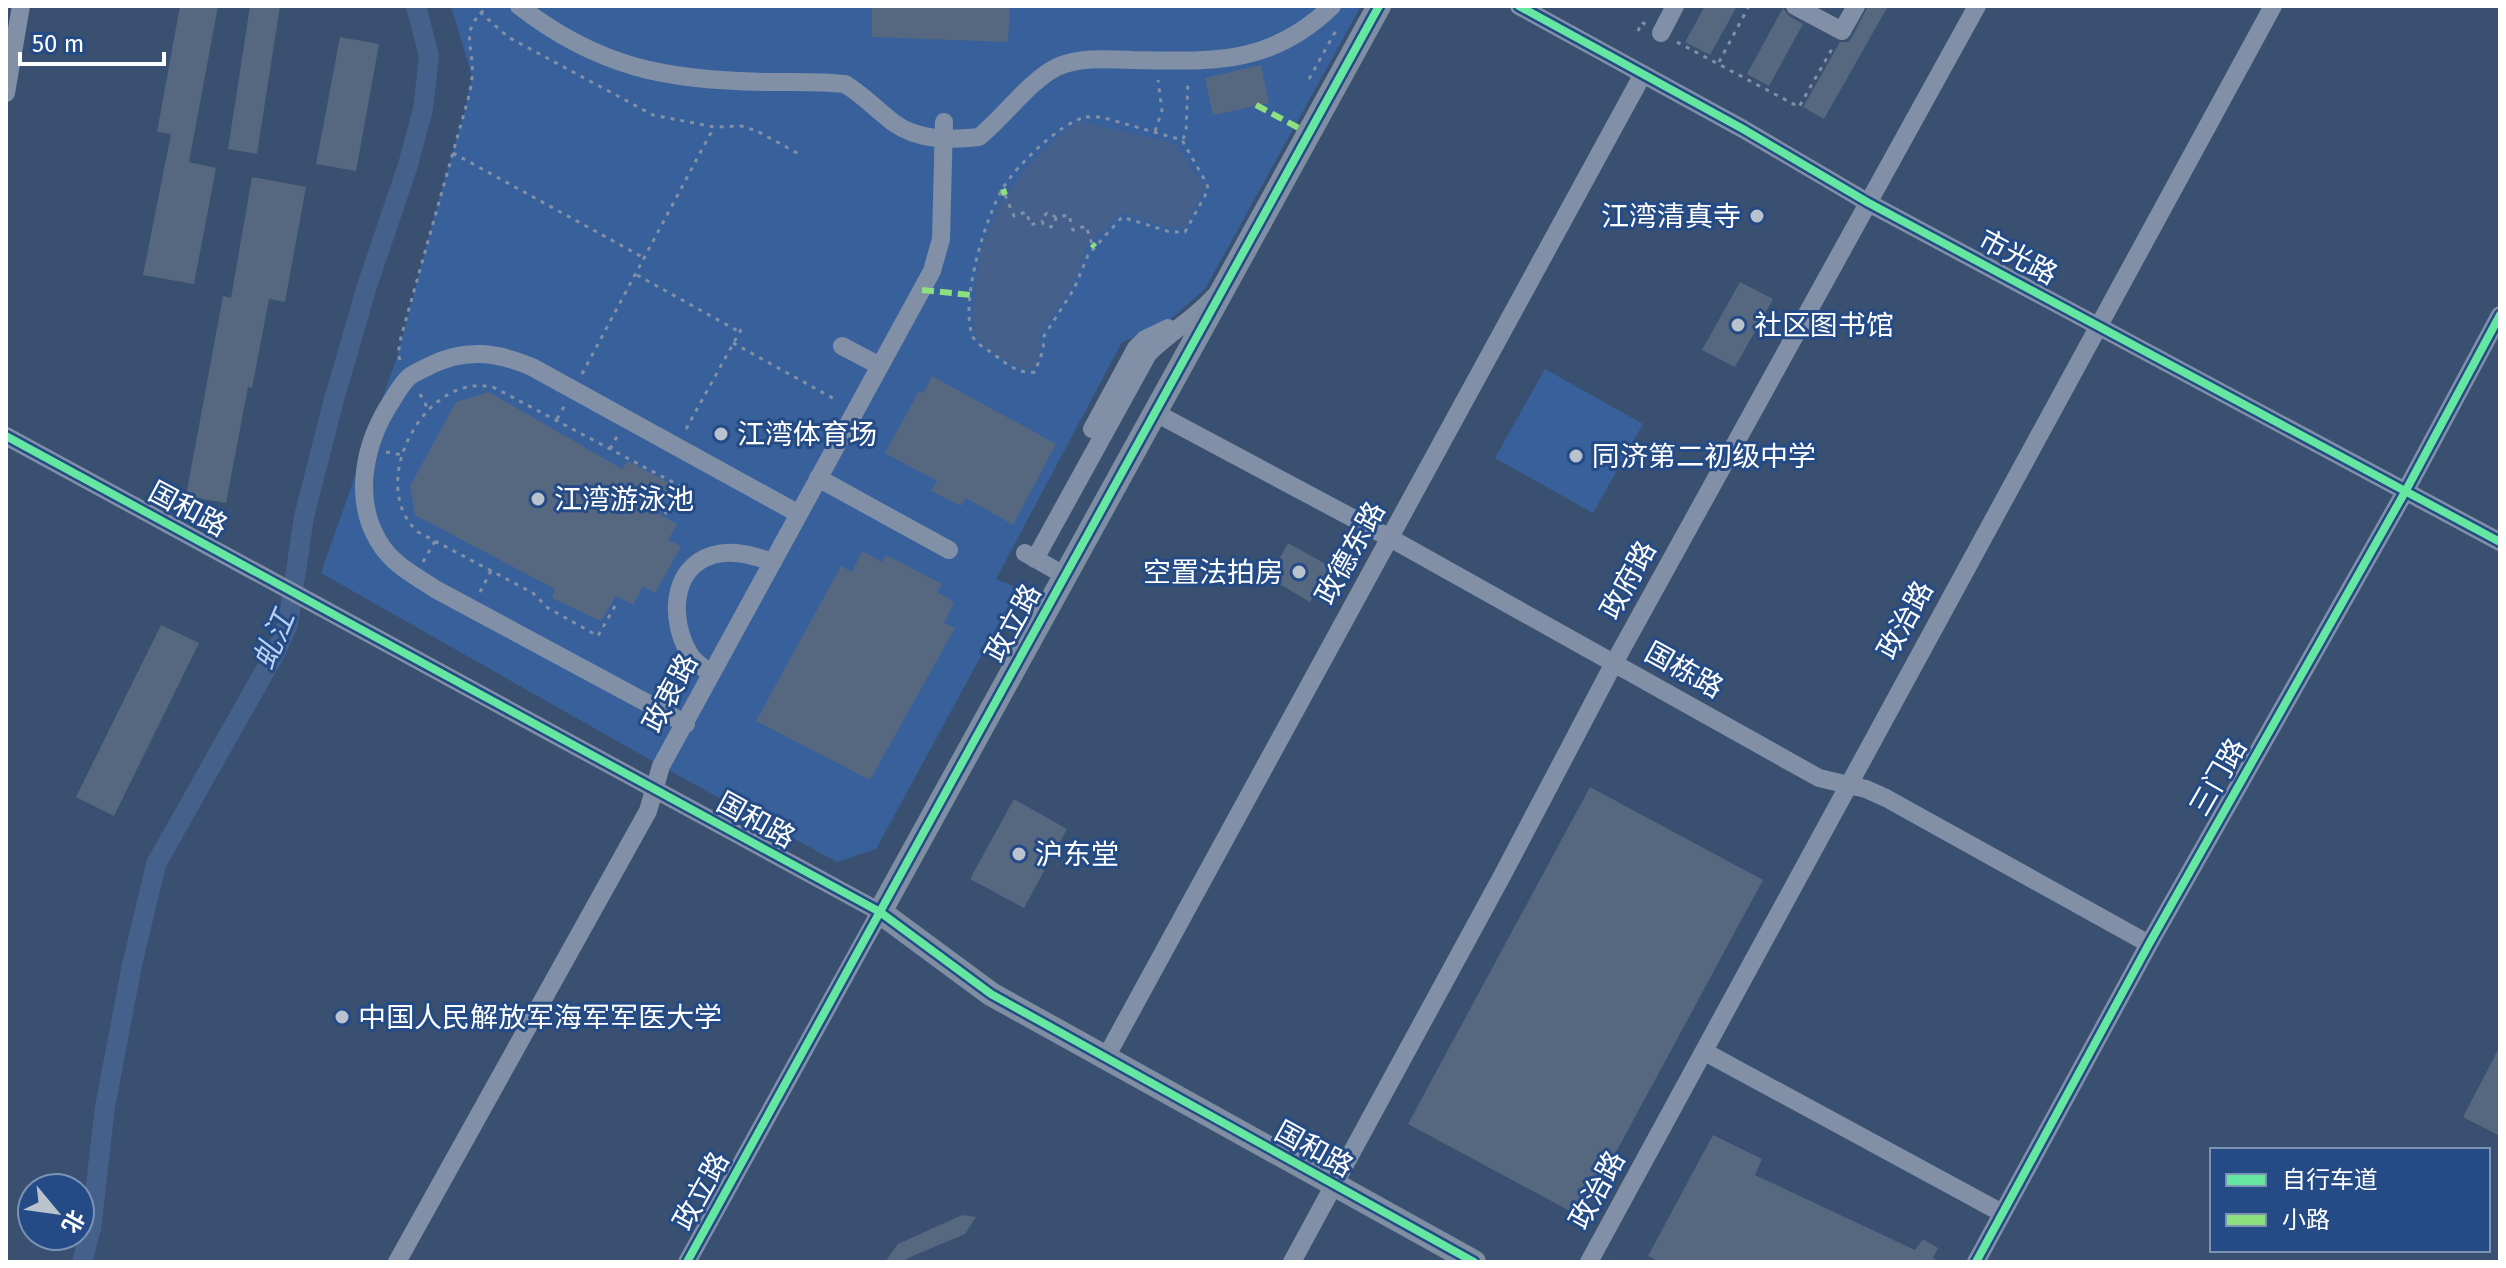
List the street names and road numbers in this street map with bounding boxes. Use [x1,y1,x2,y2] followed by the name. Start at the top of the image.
[1973,223,2063,291] street label: 市光路
[143,475,233,543] street label: 国和路
[1308,496,1392,610] street label: 政德东路
[1593,535,1663,625] street label: 政府路
[1870,575,1940,665] street label: 政治路
[978,578,1048,668] street label: 政立路
[1639,635,1729,705] street label: 国栋路
[636,648,704,738] street label: 政衷路
[2183,732,2253,822] street label: 三门路
[711,785,801,855] street label: 国和路
[1269,1114,1359,1184] street label: 国和路
[1562,1145,1632,1235] street label: 政治路
[666,1146,736,1236] street label: 政立路

